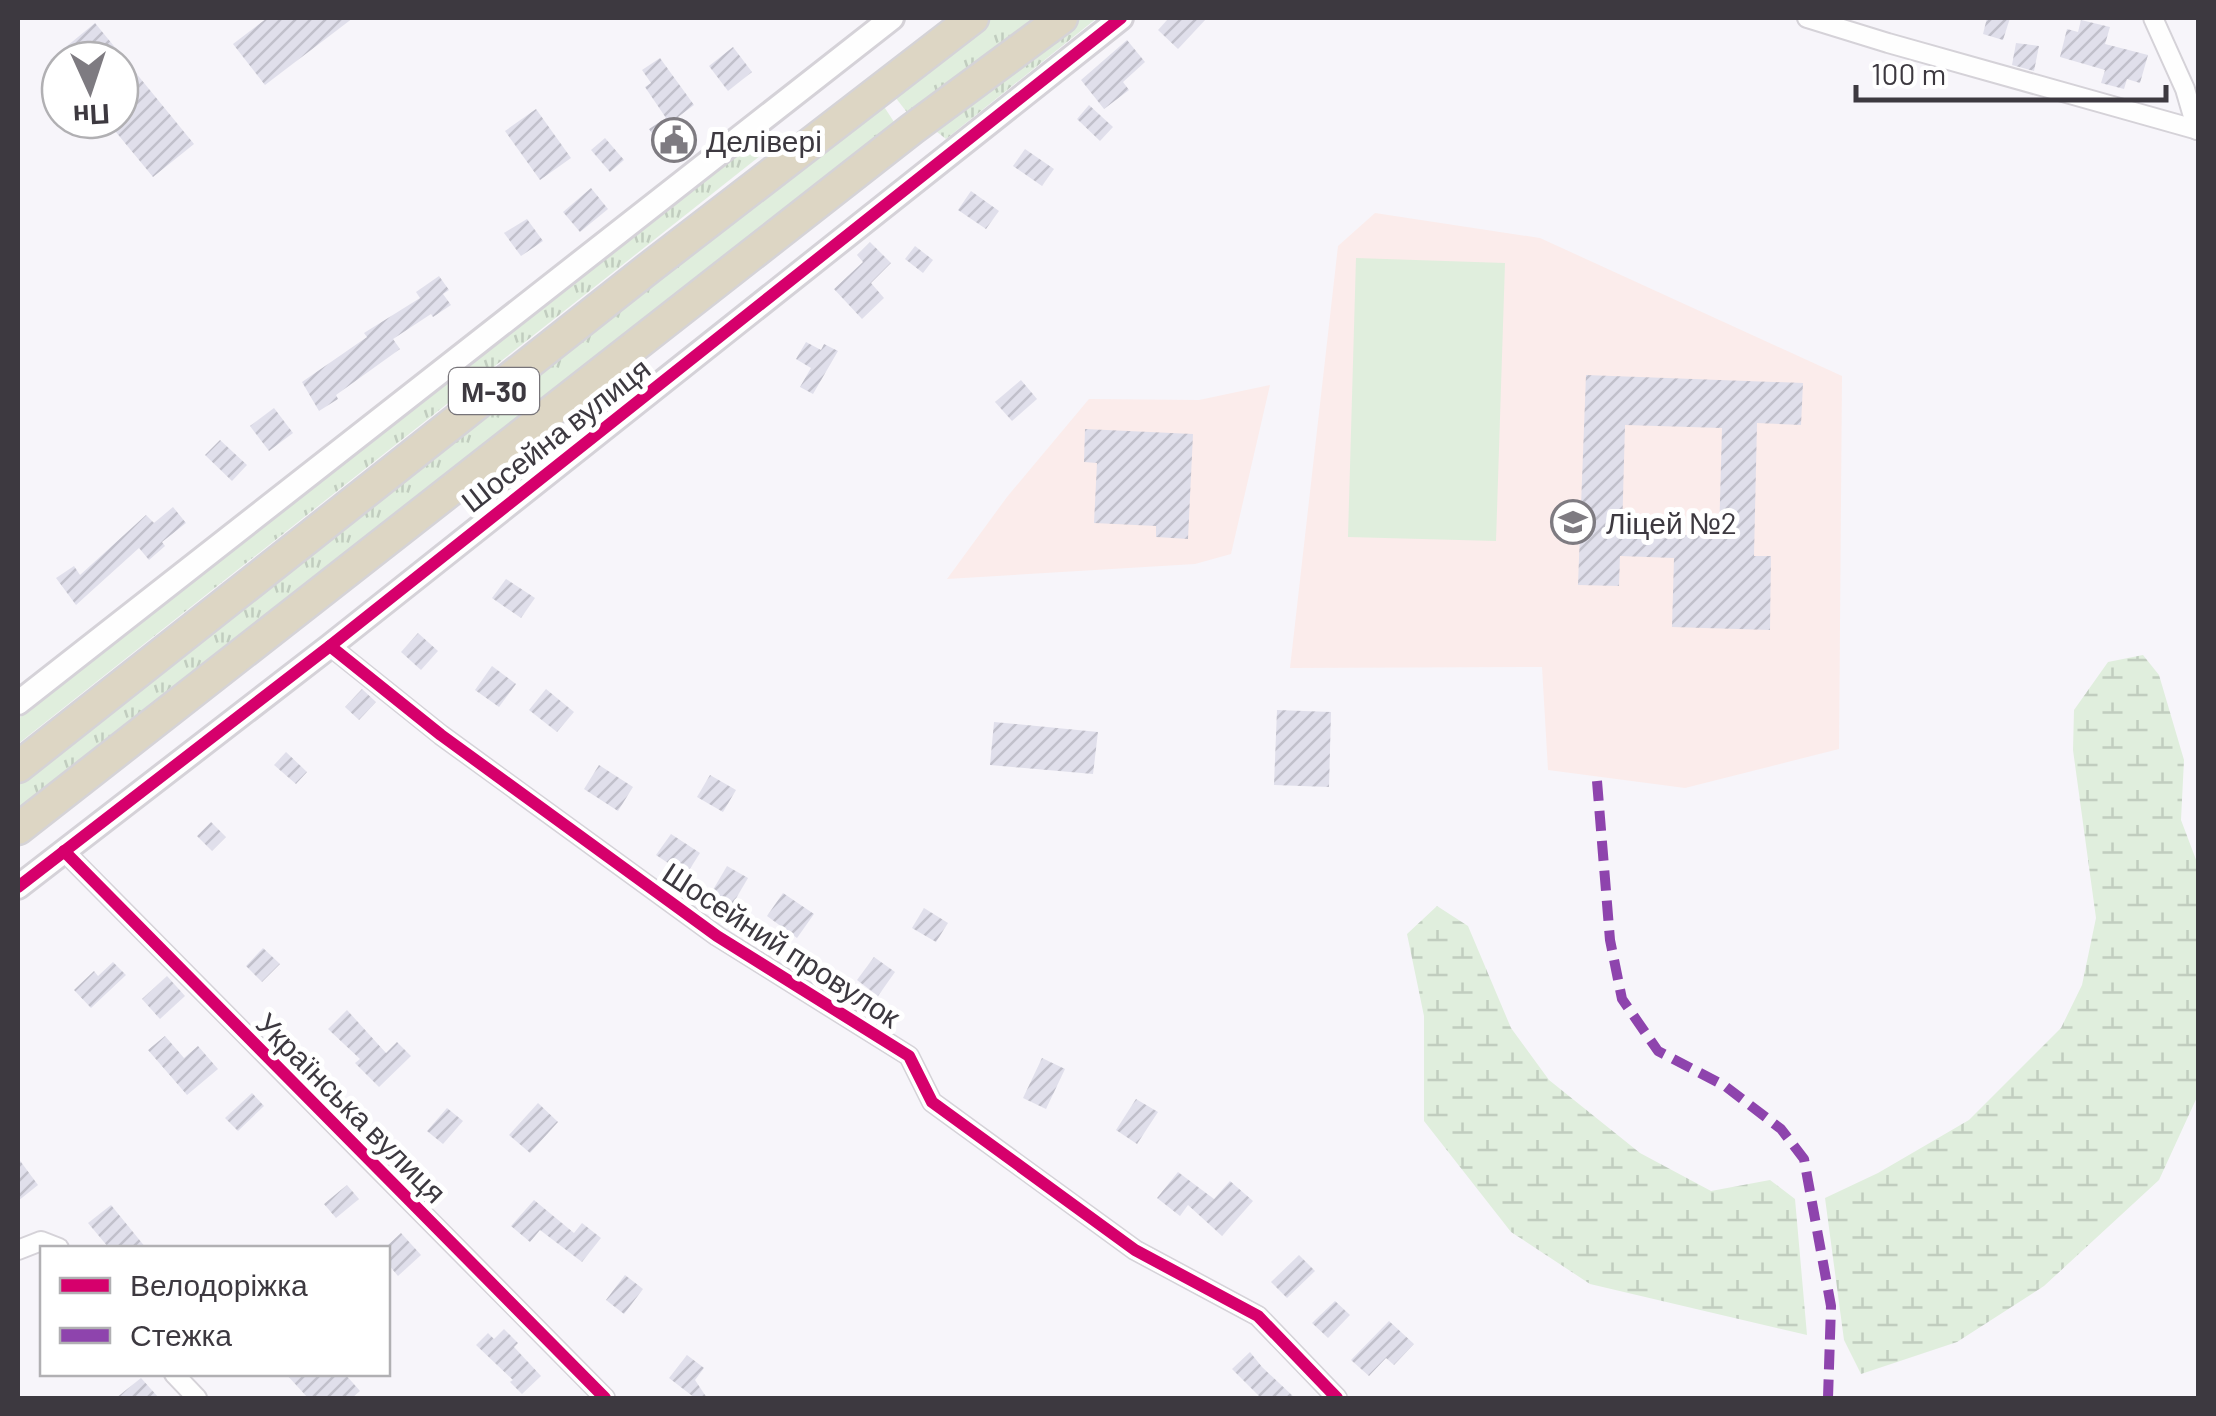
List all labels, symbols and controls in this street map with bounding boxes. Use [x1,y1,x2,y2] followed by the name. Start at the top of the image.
[40,40,140,140] north arrow
[1856,40,2166,102] scale bar
[1871,55,1946,91] text: 100 m
[72,98,111,134] text: Пн
[651,117,697,163] public building icon: Делівері
[706,122,822,158] place label: Делівері
[454,349,656,519] street label: Шосейна вулиця
[449,368,539,414] road number: М-30
[1550,499,1596,545] school or university icon: Ліцей №2
[1606,504,1737,540] place label: Ліцей №2
[657,854,908,1035] street label: Шосейний провулок
[250,1005,454,1209] street label: Українська вулиця
[40,1246,390,1376] legend
[130,1266,308,1302] text: Велодоріжка
[130,1316,232,1352] text: Стежка

